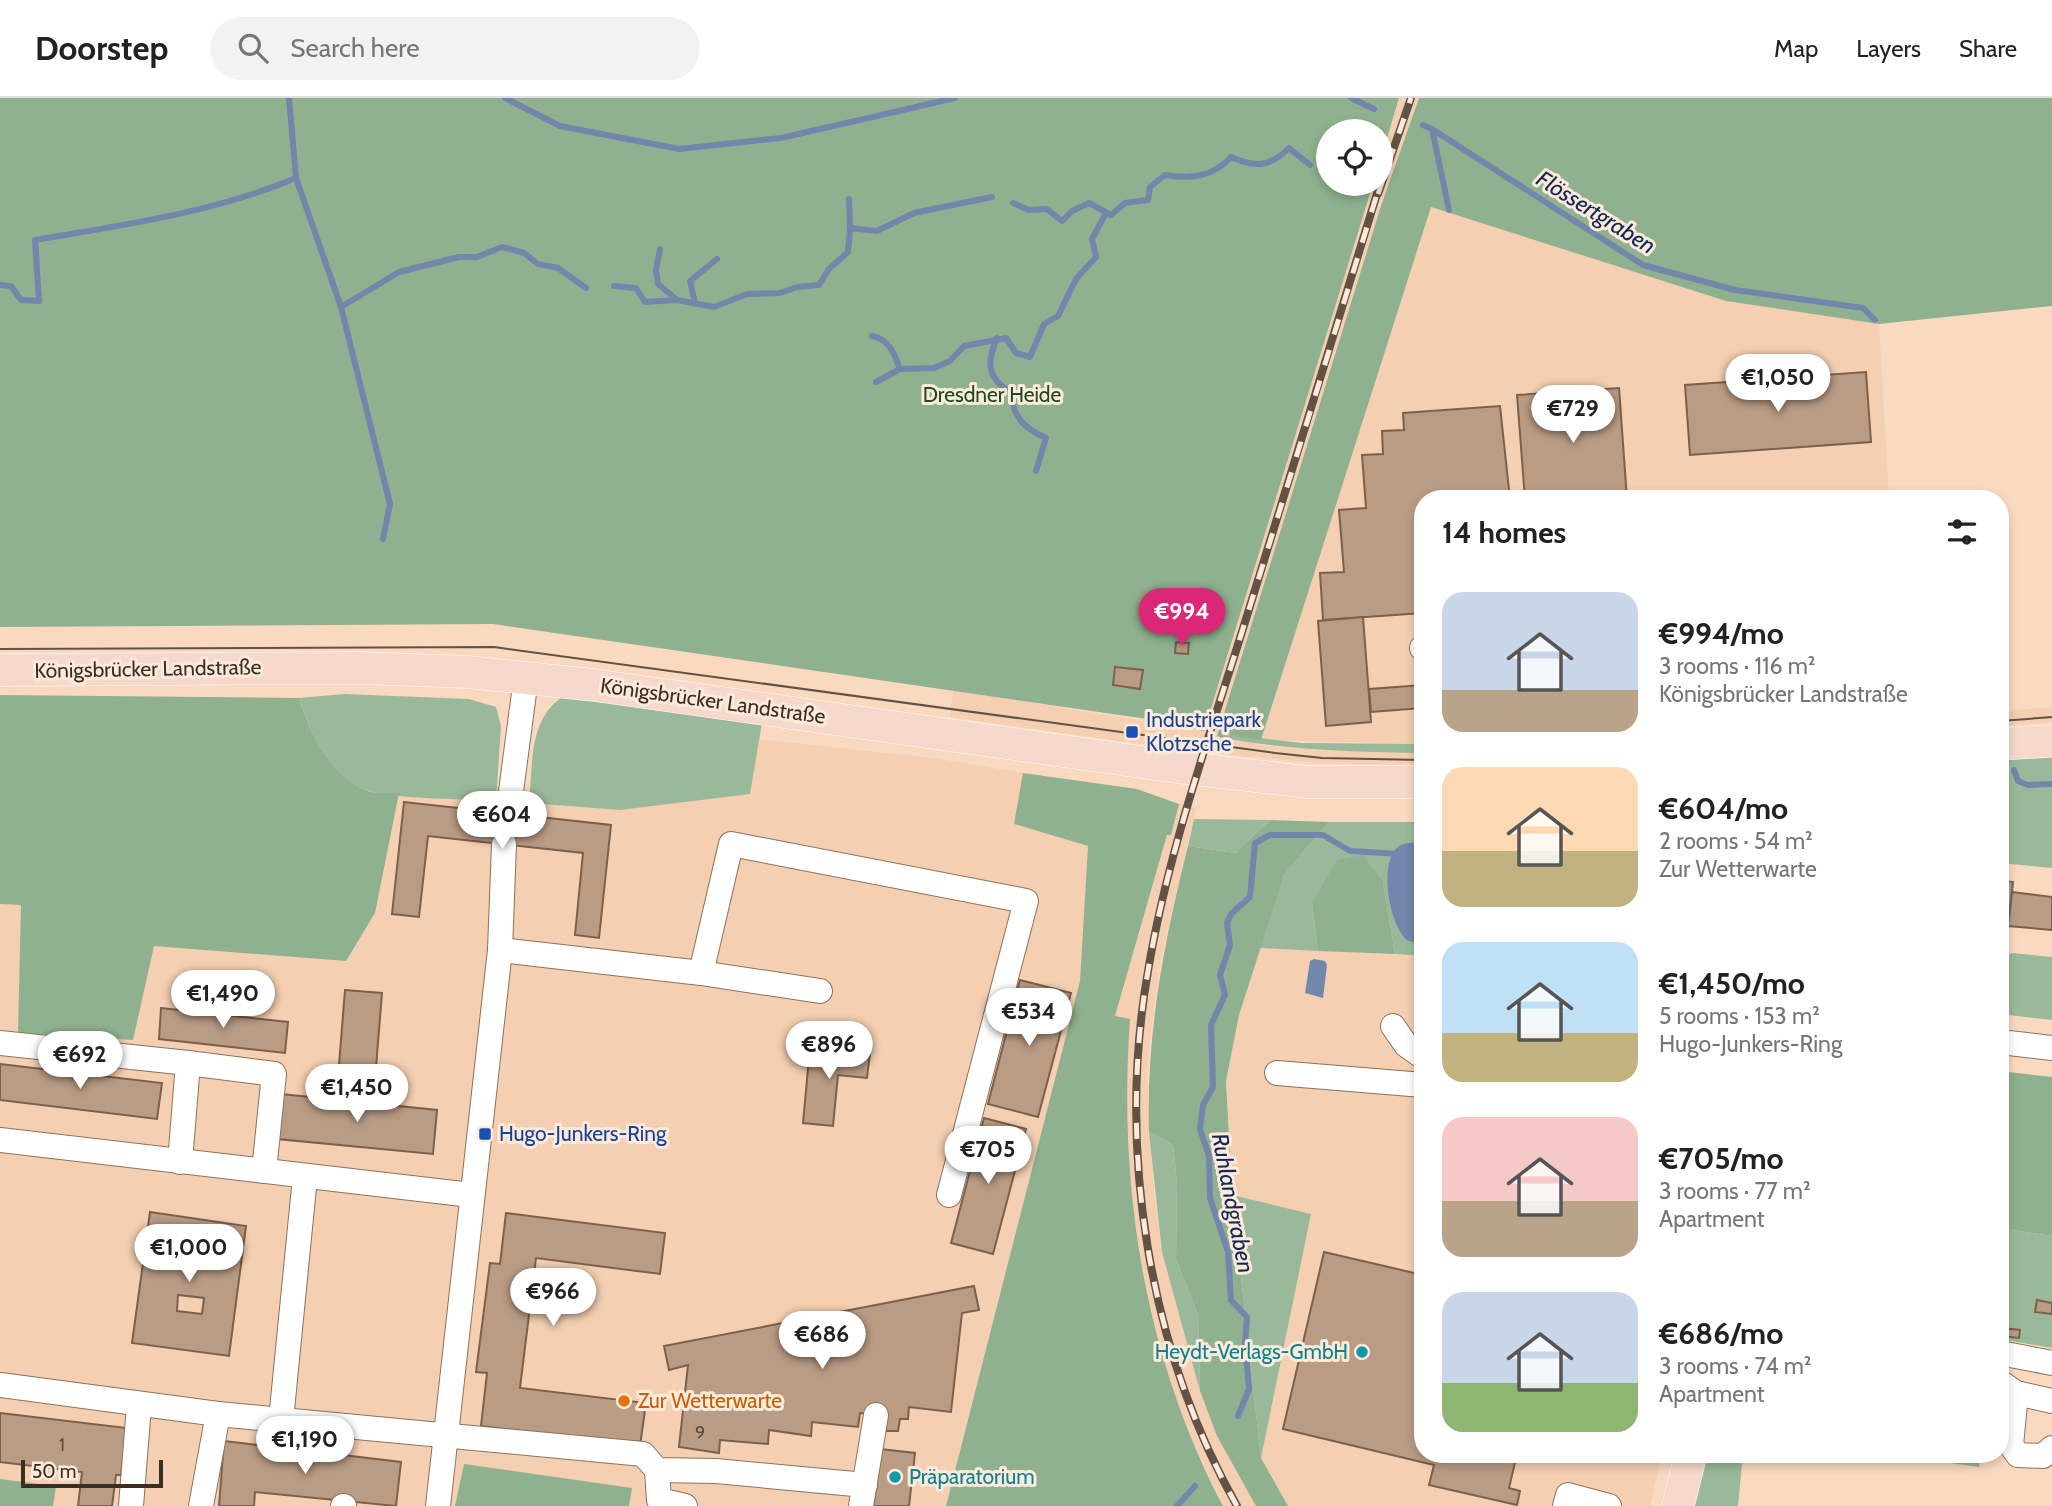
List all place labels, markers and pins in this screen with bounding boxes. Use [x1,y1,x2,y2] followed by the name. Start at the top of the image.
[1721,354,1835,414] pin: €1,050
[1532,386,1614,445] pin: €729
[1141,588,1223,648] pin: €994
[1146,707,1262,756] place label: Industriepark Klotzsche
[1124,724,1140,740] marker: Industriepark Klotzsche
[461,792,543,851] pin: €604
[166,970,280,1030] pin: €1,490
[988,988,1070,1048] pin: €534
[788,1021,870,1081] pin: €896
[39,1032,121,1091] pin: €692
[300,1065,414,1124] pin: €1,450
[499,1121,667,1146] place label: Hugo-Junkers-Ring
[477,1126,493,1142] marker: Hugo-Junkers-Ring
[947,1126,1029,1186] pin: €705
[132,1224,246,1284] pin: €1,000
[512,1268,594,1328] pin: €966
[781,1312,863,1371] pin: €686
[1155,1339,1348,1364] place label: Heydt-Verlags-GmbH
[1354,1344,1370,1360] marker: Heydt-Verlags-GmbH
[638,1388,782,1413] place label: Zur Wetterwarte
[616,1393,632,1409] marker: Zur Wetterwarte
[248,1416,362,1476] pin: €1,190
[909,1464,1035,1489] place label: Präparatorium
[887,1469,903,1485] marker: Präparatorium

